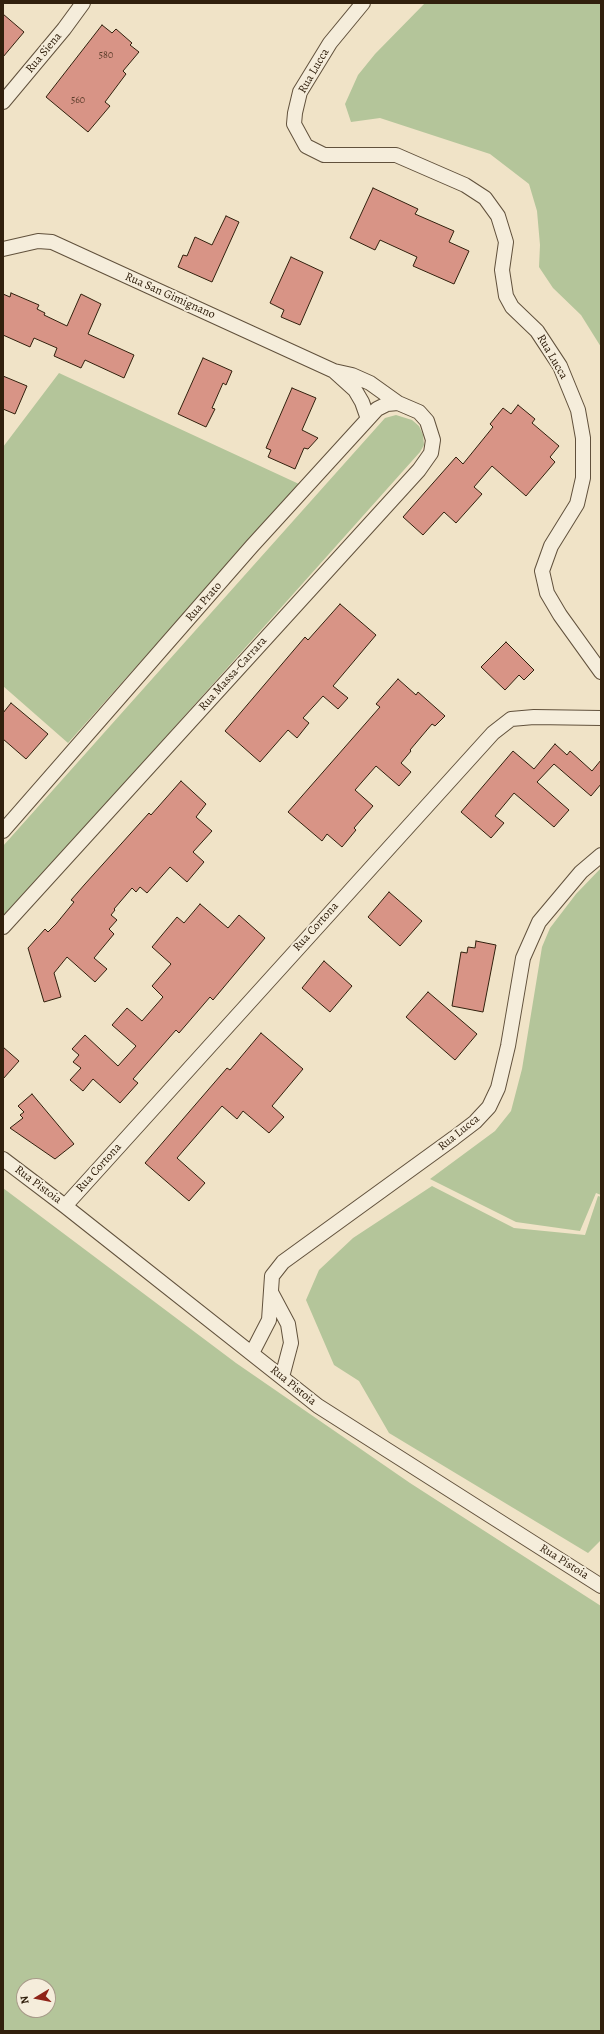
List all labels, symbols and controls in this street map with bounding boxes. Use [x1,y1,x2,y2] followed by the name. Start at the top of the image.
[23,30,65,76] street label: Rua Siena
[295,46,333,96] street label: Rua Lucca
[99,50,113,62] house number: 580
[71,95,85,107] house number: 560
[123,270,217,322] street label: Rua San Gimignano
[533,332,571,382] street label: Rua Lucca
[183,579,225,625] street label: Rua Prato
[196,634,270,714] street label: Rua Massa-Carrara
[290,899,342,955] street label: Rua Cortona
[435,1112,483,1154] street label: Rua Lucca
[73,1140,125,1196] street label: Rua Cortona
[12,1163,64,1207] street label: Rua Pistoia
[267,1363,319,1409] street label: Rua Pistoia
[537,1541,591,1583] street label: Rua Pistoia
[16,1978,56,2018] north arrow
[17,1995,33,2005] text: N

